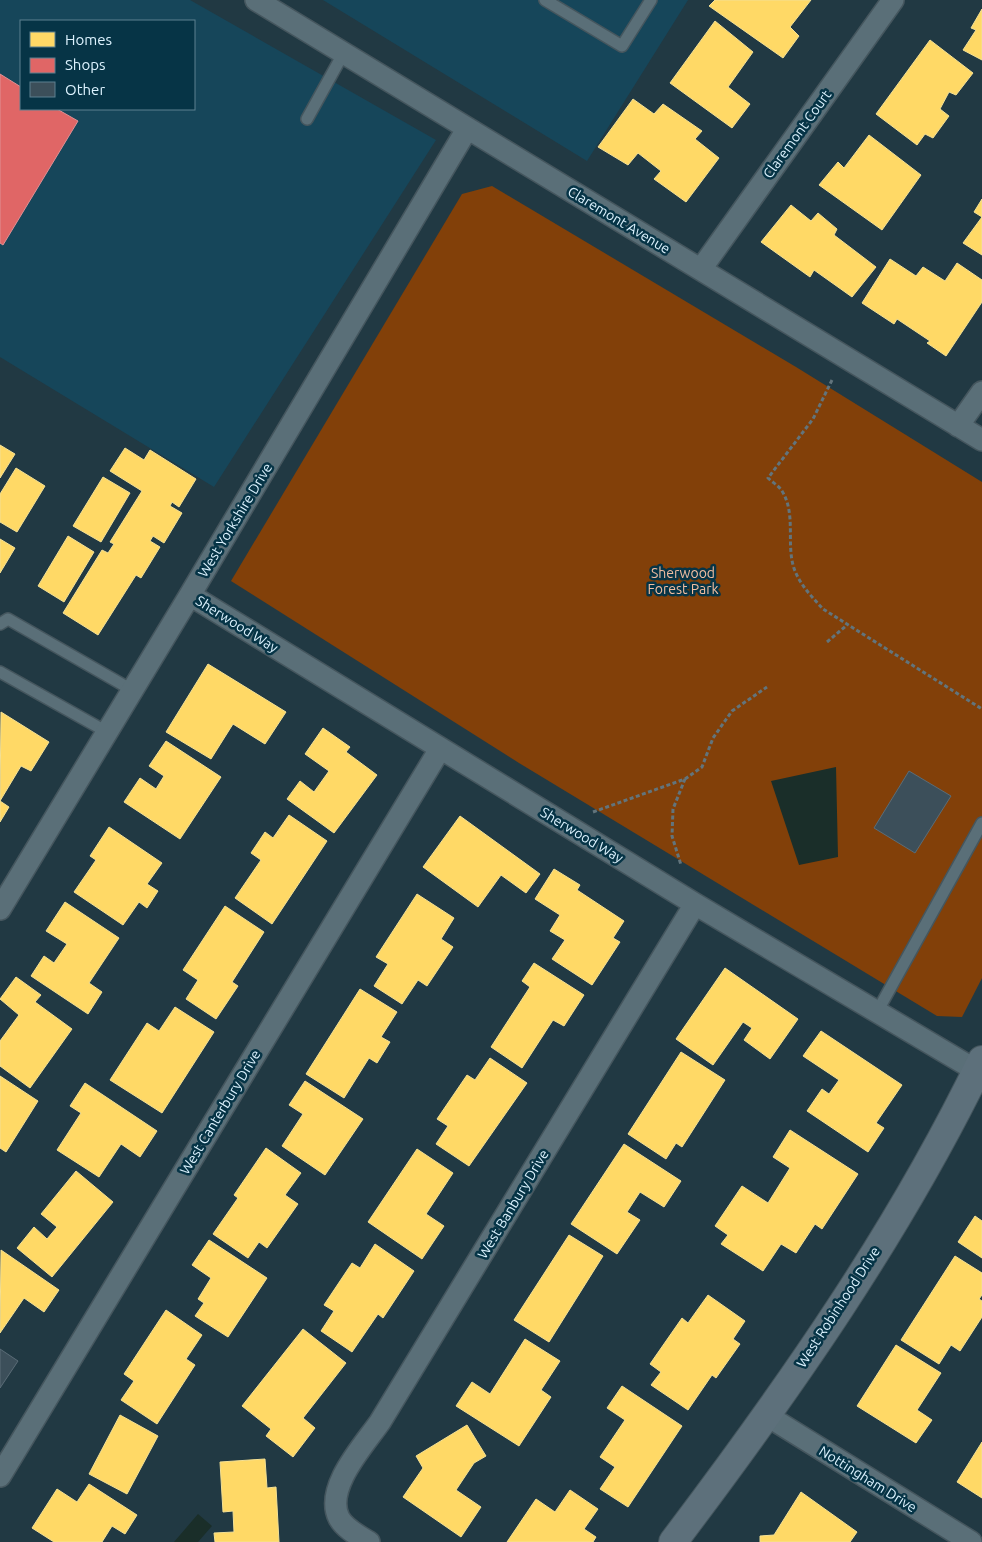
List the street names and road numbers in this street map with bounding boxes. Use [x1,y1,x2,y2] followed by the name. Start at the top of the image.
[760,86,835,181] street label: Claremont Court
[565,183,673,257] street label: Claremont Avenue
[195,460,275,580] street label: West Yorkshire Drive
[193,592,281,656] street label: Sherwood Way
[538,804,627,866] street label: Sherwood Way
[176,1047,264,1177] street label: West Canterbury Drive
[474,1147,552,1261] street label: West Banbury Drive
[793,1244,883,1370] street label: West Robinhood Drive
[816,1442,920,1516] street label: Nottingham Drive

